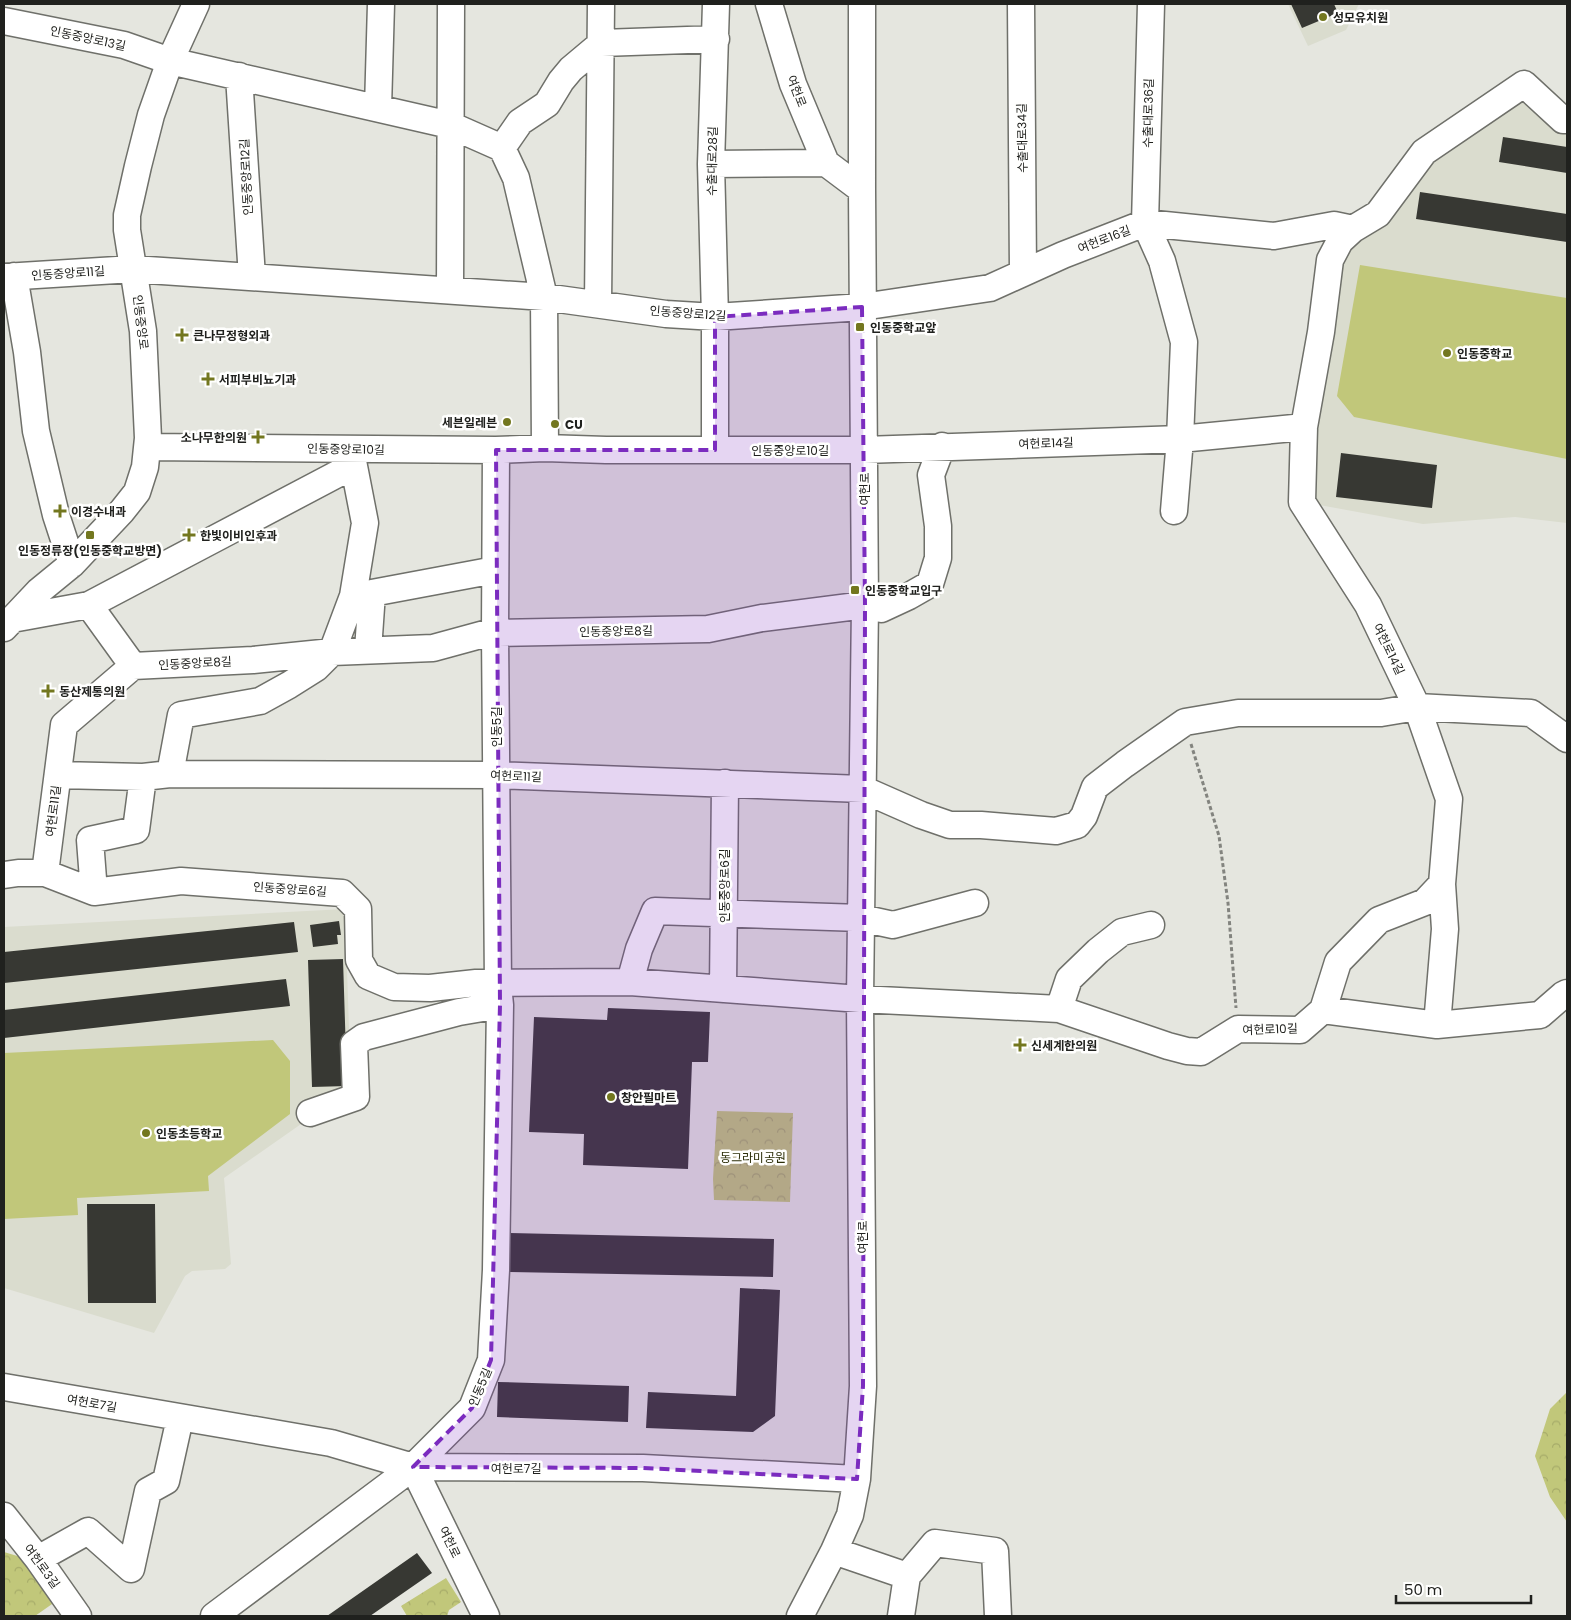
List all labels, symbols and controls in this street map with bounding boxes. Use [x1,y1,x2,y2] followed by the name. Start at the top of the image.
[1333,9,1388,26] place label: 성모유치원
[1317,11,1329,23] marker: 성모유치원
[48,22,128,54] street label: 인동중앙로13길
[783,72,811,110] street label: 여헌로
[1139,78,1157,148] street label: 수출대로36길
[1013,103,1031,173] street label: 수출대로34길
[703,126,721,196] street label: 수출대로28길
[235,138,257,216] street label: 인동중앙로12길
[1075,221,1133,257] street label: 여헌로16길
[31,262,105,284] street label: 인동중앙로11길
[129,294,153,350] street label: 인동중앙로
[649,302,727,324] street label: 인동중앙로12길
[870,319,936,336] place label: 인동중학교앞
[854,321,866,333] marker: 인동중학교앞
[193,327,270,344] place label: 큰나무정형외과
[175,328,189,342] marker: 큰나무정형외과
[1457,345,1512,362] place label: 인동중학교
[1441,347,1453,359] marker: 인동중학교
[219,371,296,388] place label: 서피부비뇨기과
[201,372,215,386] marker: 서피부비뇨기과
[442,414,497,431] place label: 세븐일레븐
[501,416,513,428] marker: 세븐일레븐
[565,416,583,433] place label: CU
[549,418,561,430] marker: CU
[181,429,247,446] place label: 소나무한의원
[251,430,265,444] marker: 소나무한의원
[1018,434,1074,452] street label: 여헌로14길
[307,440,385,458] street label: 인동중앙로10길
[751,442,829,459] street label: 인동중앙로10길
[856,472,873,506] street label: 여헌로
[71,503,126,520] place label: 이경수내과
[53,504,67,518] marker: 이경수내과
[200,527,277,544] place label: 한빛이비인후과
[182,528,196,542] marker: 한빛이비인후과
[84,529,96,541] marker: 인동정류장(인동중학교방면)
[18,542,162,559] place label: 인동정류장(인동중학교방면)
[865,582,942,599] place label: 인동중학교입구
[849,584,861,596] marker: 인동중학교입구
[1369,620,1409,678] street label: 여헌로14길
[579,622,653,640] street label: 인동중앙로8길
[158,653,232,673] street label: 인동중앙로8길
[59,683,125,700] place label: 동산제통의원
[41,684,55,698] marker: 동산제통의원
[488,707,505,747] street label: 인동5길
[490,767,542,785] street label: 여헌로11길
[41,784,65,838] street label: 여헌로11길
[716,849,733,923] street label: 인동중앙로6길
[253,878,327,900] street label: 인동중앙로6길
[1242,1020,1298,1038] street label: 여헌로10길
[1031,1037,1097,1054] place label: 신세계한의원
[1013,1038,1027,1052] marker: 신세계한의원
[621,1089,676,1106] place label: 창안필마트
[605,1091,617,1103] marker: 창안필마트
[156,1125,222,1142] place label: 인동초등학교
[140,1127,152,1139] marker: 인동초등학교
[720,1149,786,1166] park label: 동그라미공원
[854,1220,871,1254] street label: 여헌로
[464,1365,496,1409] street label: 인동5길
[66,1390,118,1416] street label: 여헌로7길
[491,1460,541,1477] street label: 여헌로7길
[435,1523,465,1561] street label: 여헌로
[20,1540,64,1592] street label: 여헌로3길
[1396,1572,1531,1604] scale bar
[1404,1579,1442,1600] text: 50 m

